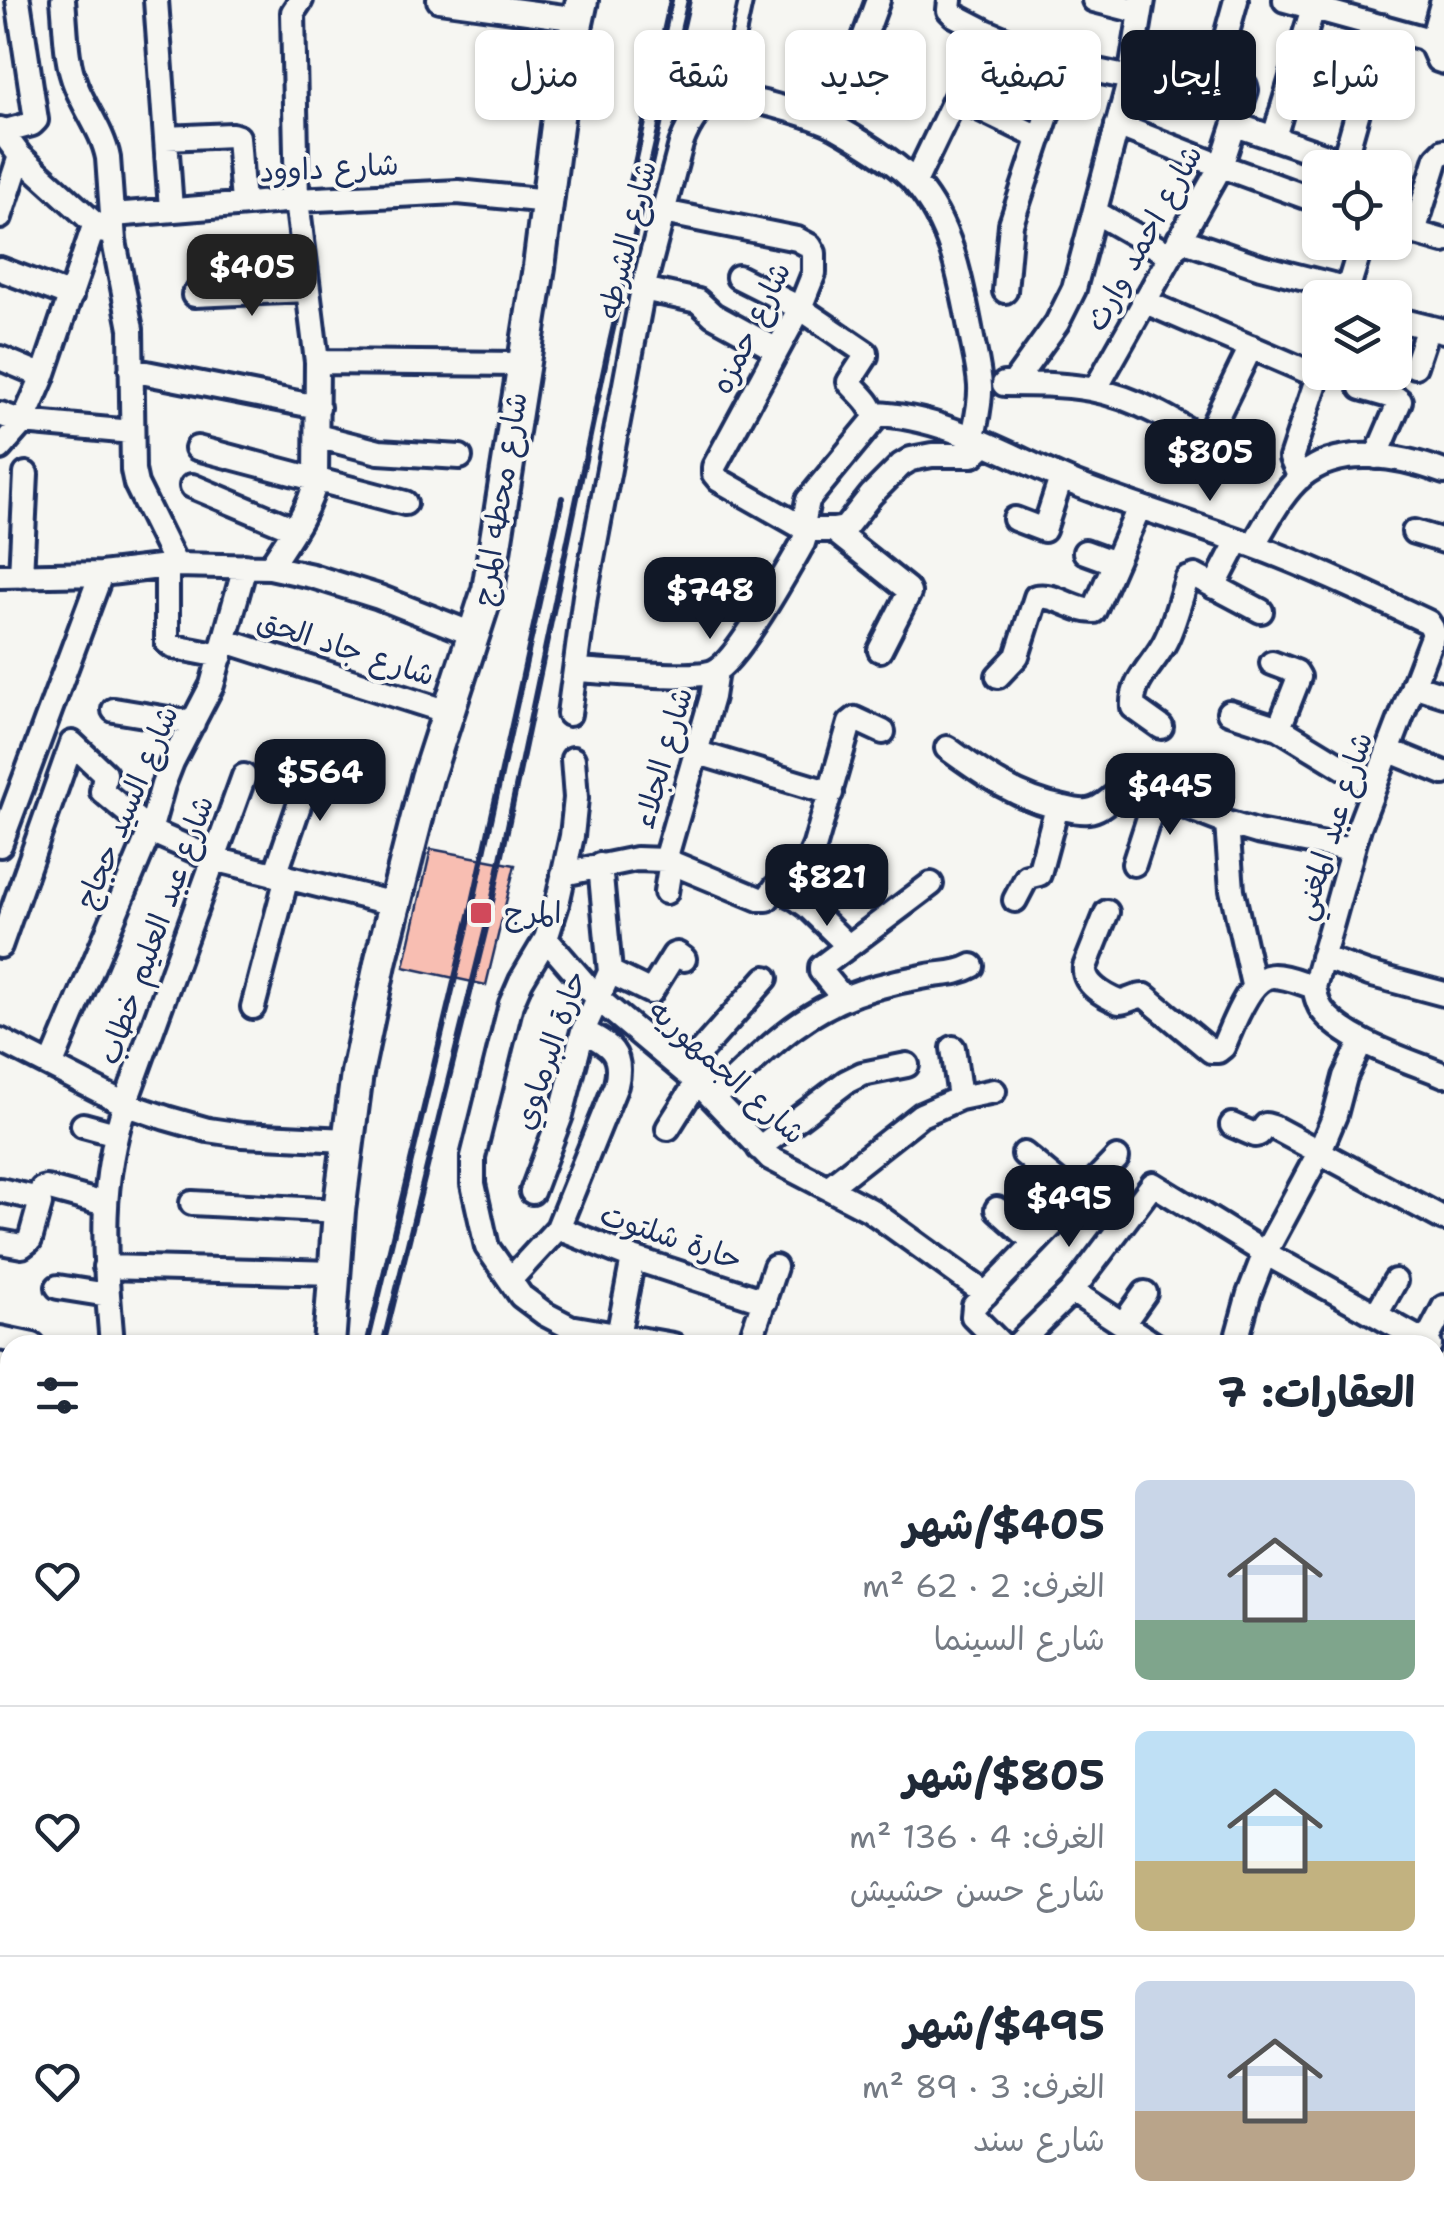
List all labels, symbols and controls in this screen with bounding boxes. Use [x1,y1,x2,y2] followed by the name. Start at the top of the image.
[475,30,614,120] chip: منزل
[634,30,765,120] chip: شقة
[785,30,926,120] chip: جديد
[946,30,1101,120] chip: تصفية
[1121,30,1256,120] chip: إيجار
[1276,30,1415,120] chip: شراء
[1075,137,1213,339] street label: شارع احمد وارث
[258,143,400,193] street label: شارع داوود
[1302,150,1412,390] map controls
[1302,150,1412,260] button: locate
[587,156,667,324] street label: شارع الشرطه
[193,234,311,319] pin: $405
[209,245,295,288] text: $405
[701,255,801,401] street label: شارع حمزه
[1302,280,1412,390] button: layers
[462,389,538,609] street label: شارع محطه المرج
[1151,419,1269,504] pin: $805
[1167,430,1253,473] text: $805
[651,557,769,642] pin: $748
[666,568,754,611] text: $748
[252,600,440,696] street label: شارع جاد الحق
[623,682,703,834] street label: شارع الجلاء
[65,699,189,915] street label: شارع السيد حجاج
[1283,727,1388,927] street label: شارع عبد المغني
[261,739,379,824] pin: $564
[277,750,363,793] text: $564
[1111,753,1229,838] pin: $445
[1127,764,1213,807] text: $445
[88,790,225,1071] street label: شارع عبد العليم خطاب
[768,844,886,929] pin: $821
[787,855,867,898] text: $821
[504,892,562,933] place label: المرج
[468,900,494,926] marker: المرج
[503,965,597,1135] street label: حارة البرماوي
[639,990,815,1154] street label: شارع الجمهوريه
[1010,1165,1128,1250] pin: $495
[1026,1176,1112,1219] text: $495
[595,1193,748,1280] street label: حارة شلتوت
[1217,1364,1415,1420] text: العقارات: 7
[30,1368,85,1423] icon: filters
[904,1496,1105,1552] text: $405/شهر
[1215,1520,1335,1640] icon: home
[30,1553,85,1608] icon: heart
[862,1564,1105,1607] text: الغرف: 2 · 62 m²
[934,1617,1105,1660] text: شارع السينما
[903,1747,1105,1803] text: $805/شهر
[1215,1771,1335,1891] icon: home
[30,1804,85,1859] icon: heart
[849,1815,1105,1858] text: الغرف: 4 · 136 m²
[850,1868,1105,1911] text: شارع حسن حشيش
[905,1997,1105,2053] text: $495/شهر
[1215,2021,1335,2141] icon: home
[30,2054,85,2109] icon: heart
[862,2065,1105,2108] text: الغرف: 3 · 89 m²
[973,2118,1105,2161] text: شارع سند

